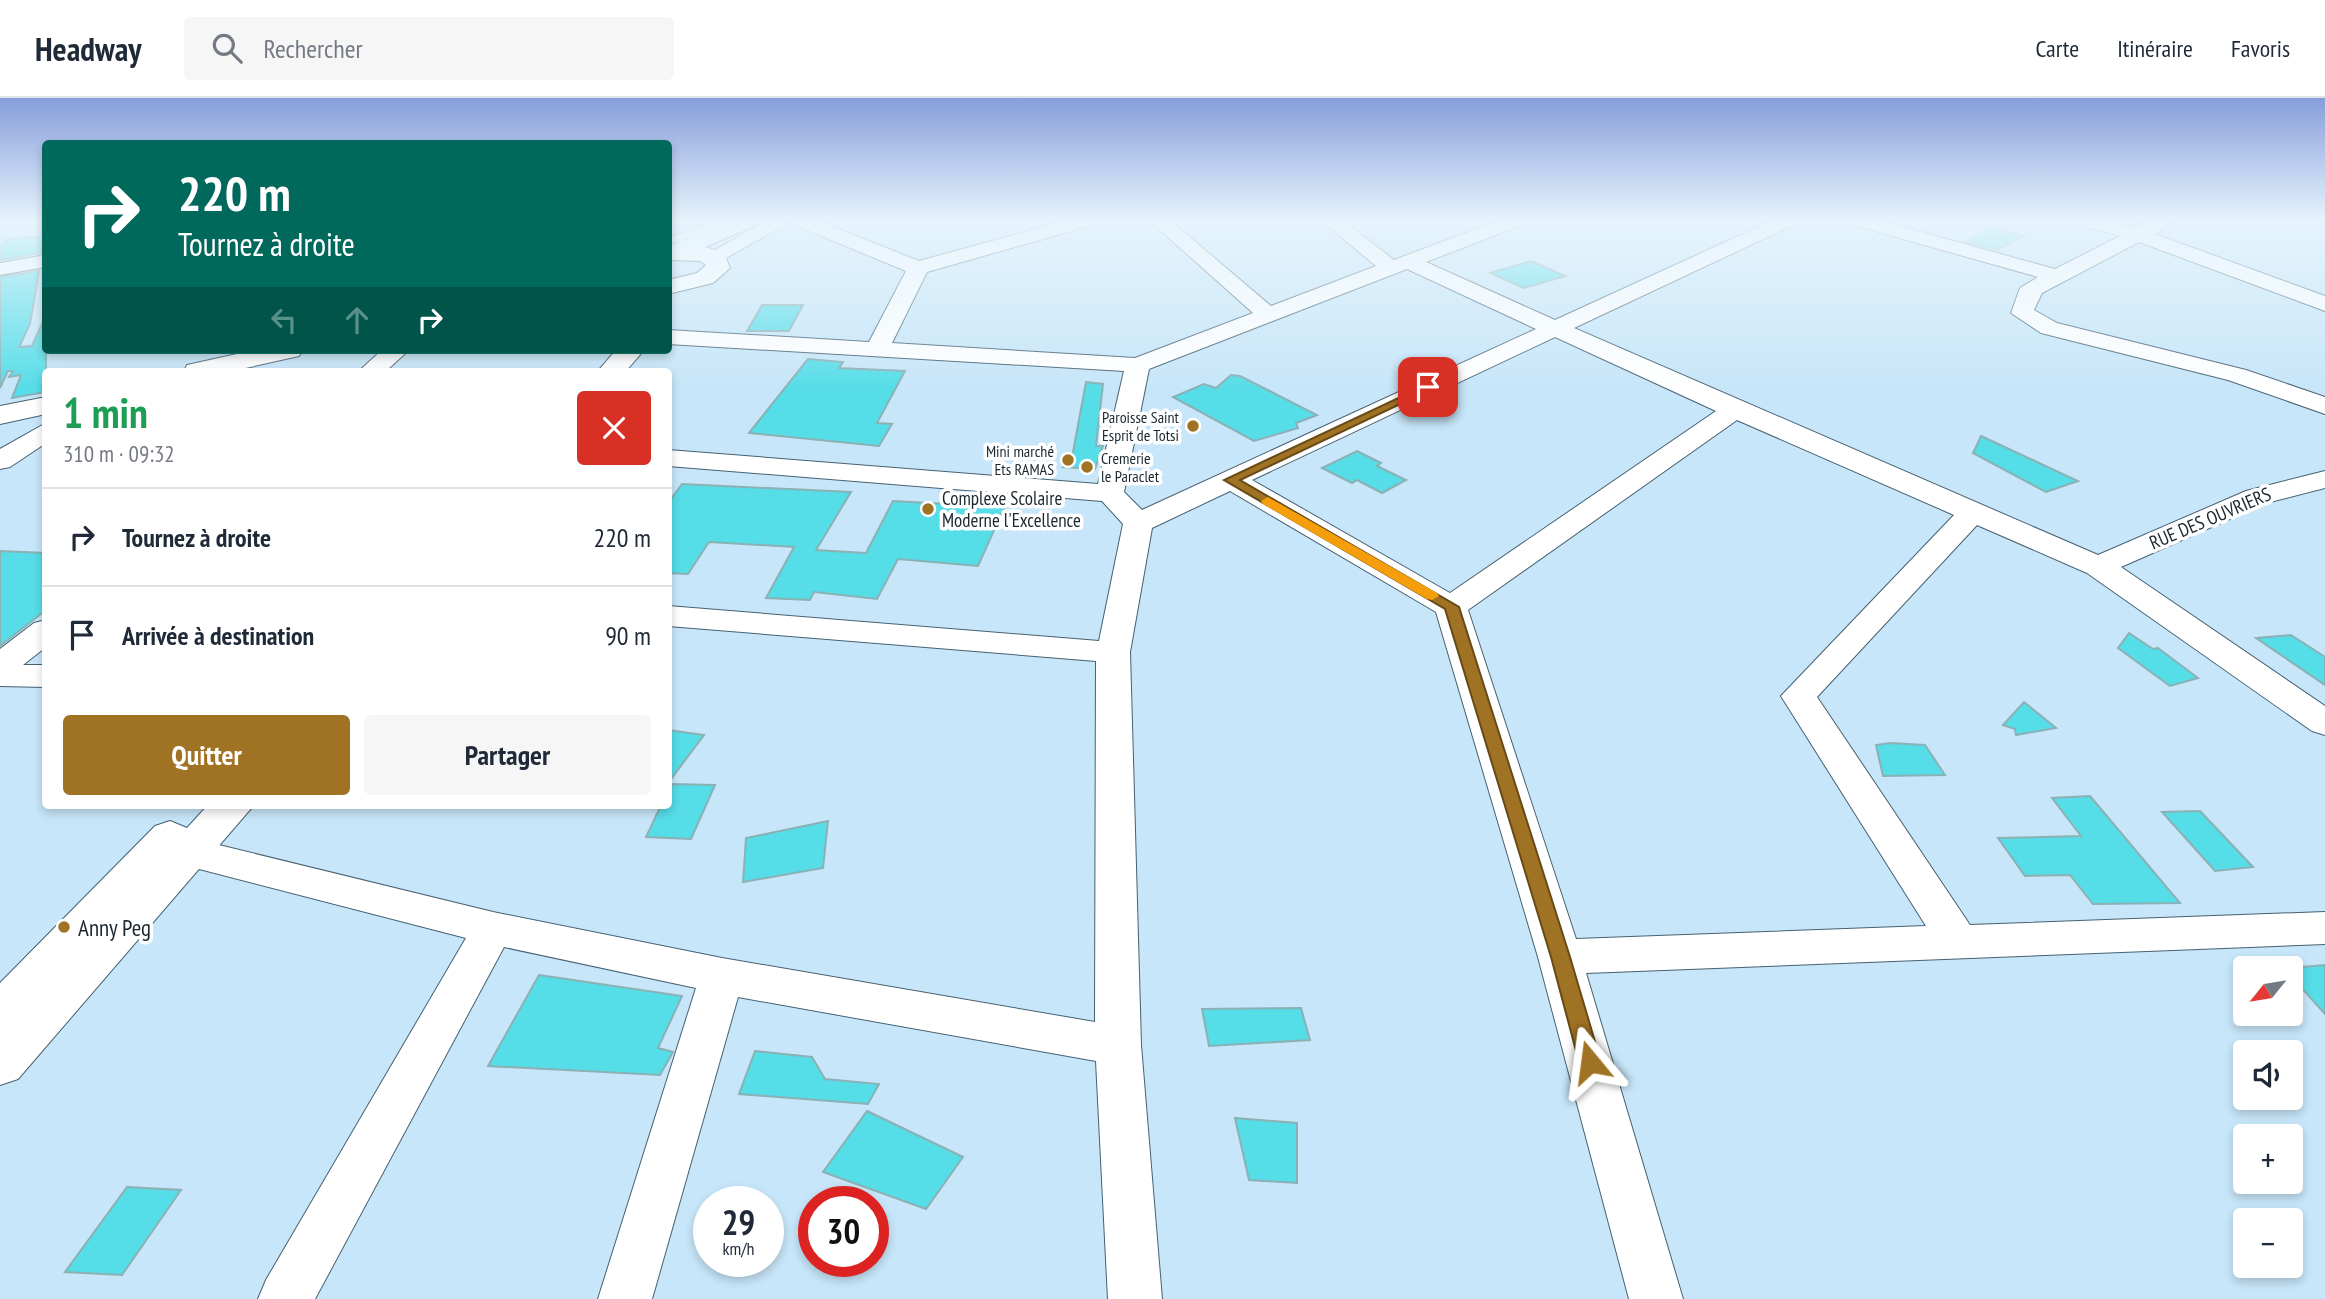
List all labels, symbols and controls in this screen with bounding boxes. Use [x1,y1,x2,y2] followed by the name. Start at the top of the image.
[184,17,674,80] search box
[35,27,142,70] text: Headway
[208,29,246,67] icon: search
[264,32,363,65] text: Rechercher
[2035,33,2079,64] text: Carte
[2117,33,2193,64] text: Itinéraire
[2231,33,2290,64] text: Favoris
[178,161,291,225] text: 220 m
[63,168,154,259] icon: right
[178,223,355,265] text: Tournez à droite
[265,301,303,339] icon: left
[338,301,376,339] icon: ahead
[411,301,449,339] icon: right
[1398,357,1458,417] pin
[1409,368,1447,406] icon: arrive
[63,385,148,440] text: 1 min
[577,391,651,465] button: close
[1102,407,1180,445] place label: Paroisse Saint Esprit de Totsi
[1185,418,1201,434] marker: Paroisse Saint Esprit de Totsi
[63,439,175,468] text: 310 m · 09:32
[986,441,1054,479] place label: Mini marché Ets RAMAS
[1101,448,1160,486] place label: Cremerie le Paraclet
[1060,452,1076,468] marker: Mini marché Ets RAMAS
[1079,459,1095,475] marker: Cremerie le Paraclet
[2146,482,2274,554] street label: RUE DES OUVRIERS
[942,486,1081,532] place label: Complexe Scolaire Moderne l'Excellence
[920,501,936,517] marker: Complexe Scolaire Moderne l'Excellence
[63,518,101,556] icon: right
[122,521,271,554] text: Tournez à droite
[593,521,651,554] text: 220 m
[63,616,101,654] icon: arrive
[122,619,314,652] text: Arrivée à destination
[605,619,651,652] text: 90 m
[63,715,350,795] button: Quitter
[364,715,651,795] button: Partager
[78,913,151,942] place label: Anny Peg
[56,919,72,935] marker: Anny Peg
[2233,956,2303,1026] north arrow
[2233,956,2303,1278] map controls
[1553,1025,1627,1099] position arrow
[2233,1040,2303,1110] button: sound
[2233,1124,2303,1194] button: +
[798,1186,889,1277] speed limit sign: 30
[722,1199,755,1245] text: 29
[2233,1208,2303,1278] button: −
[723,1237,754,1260] text: km/h

